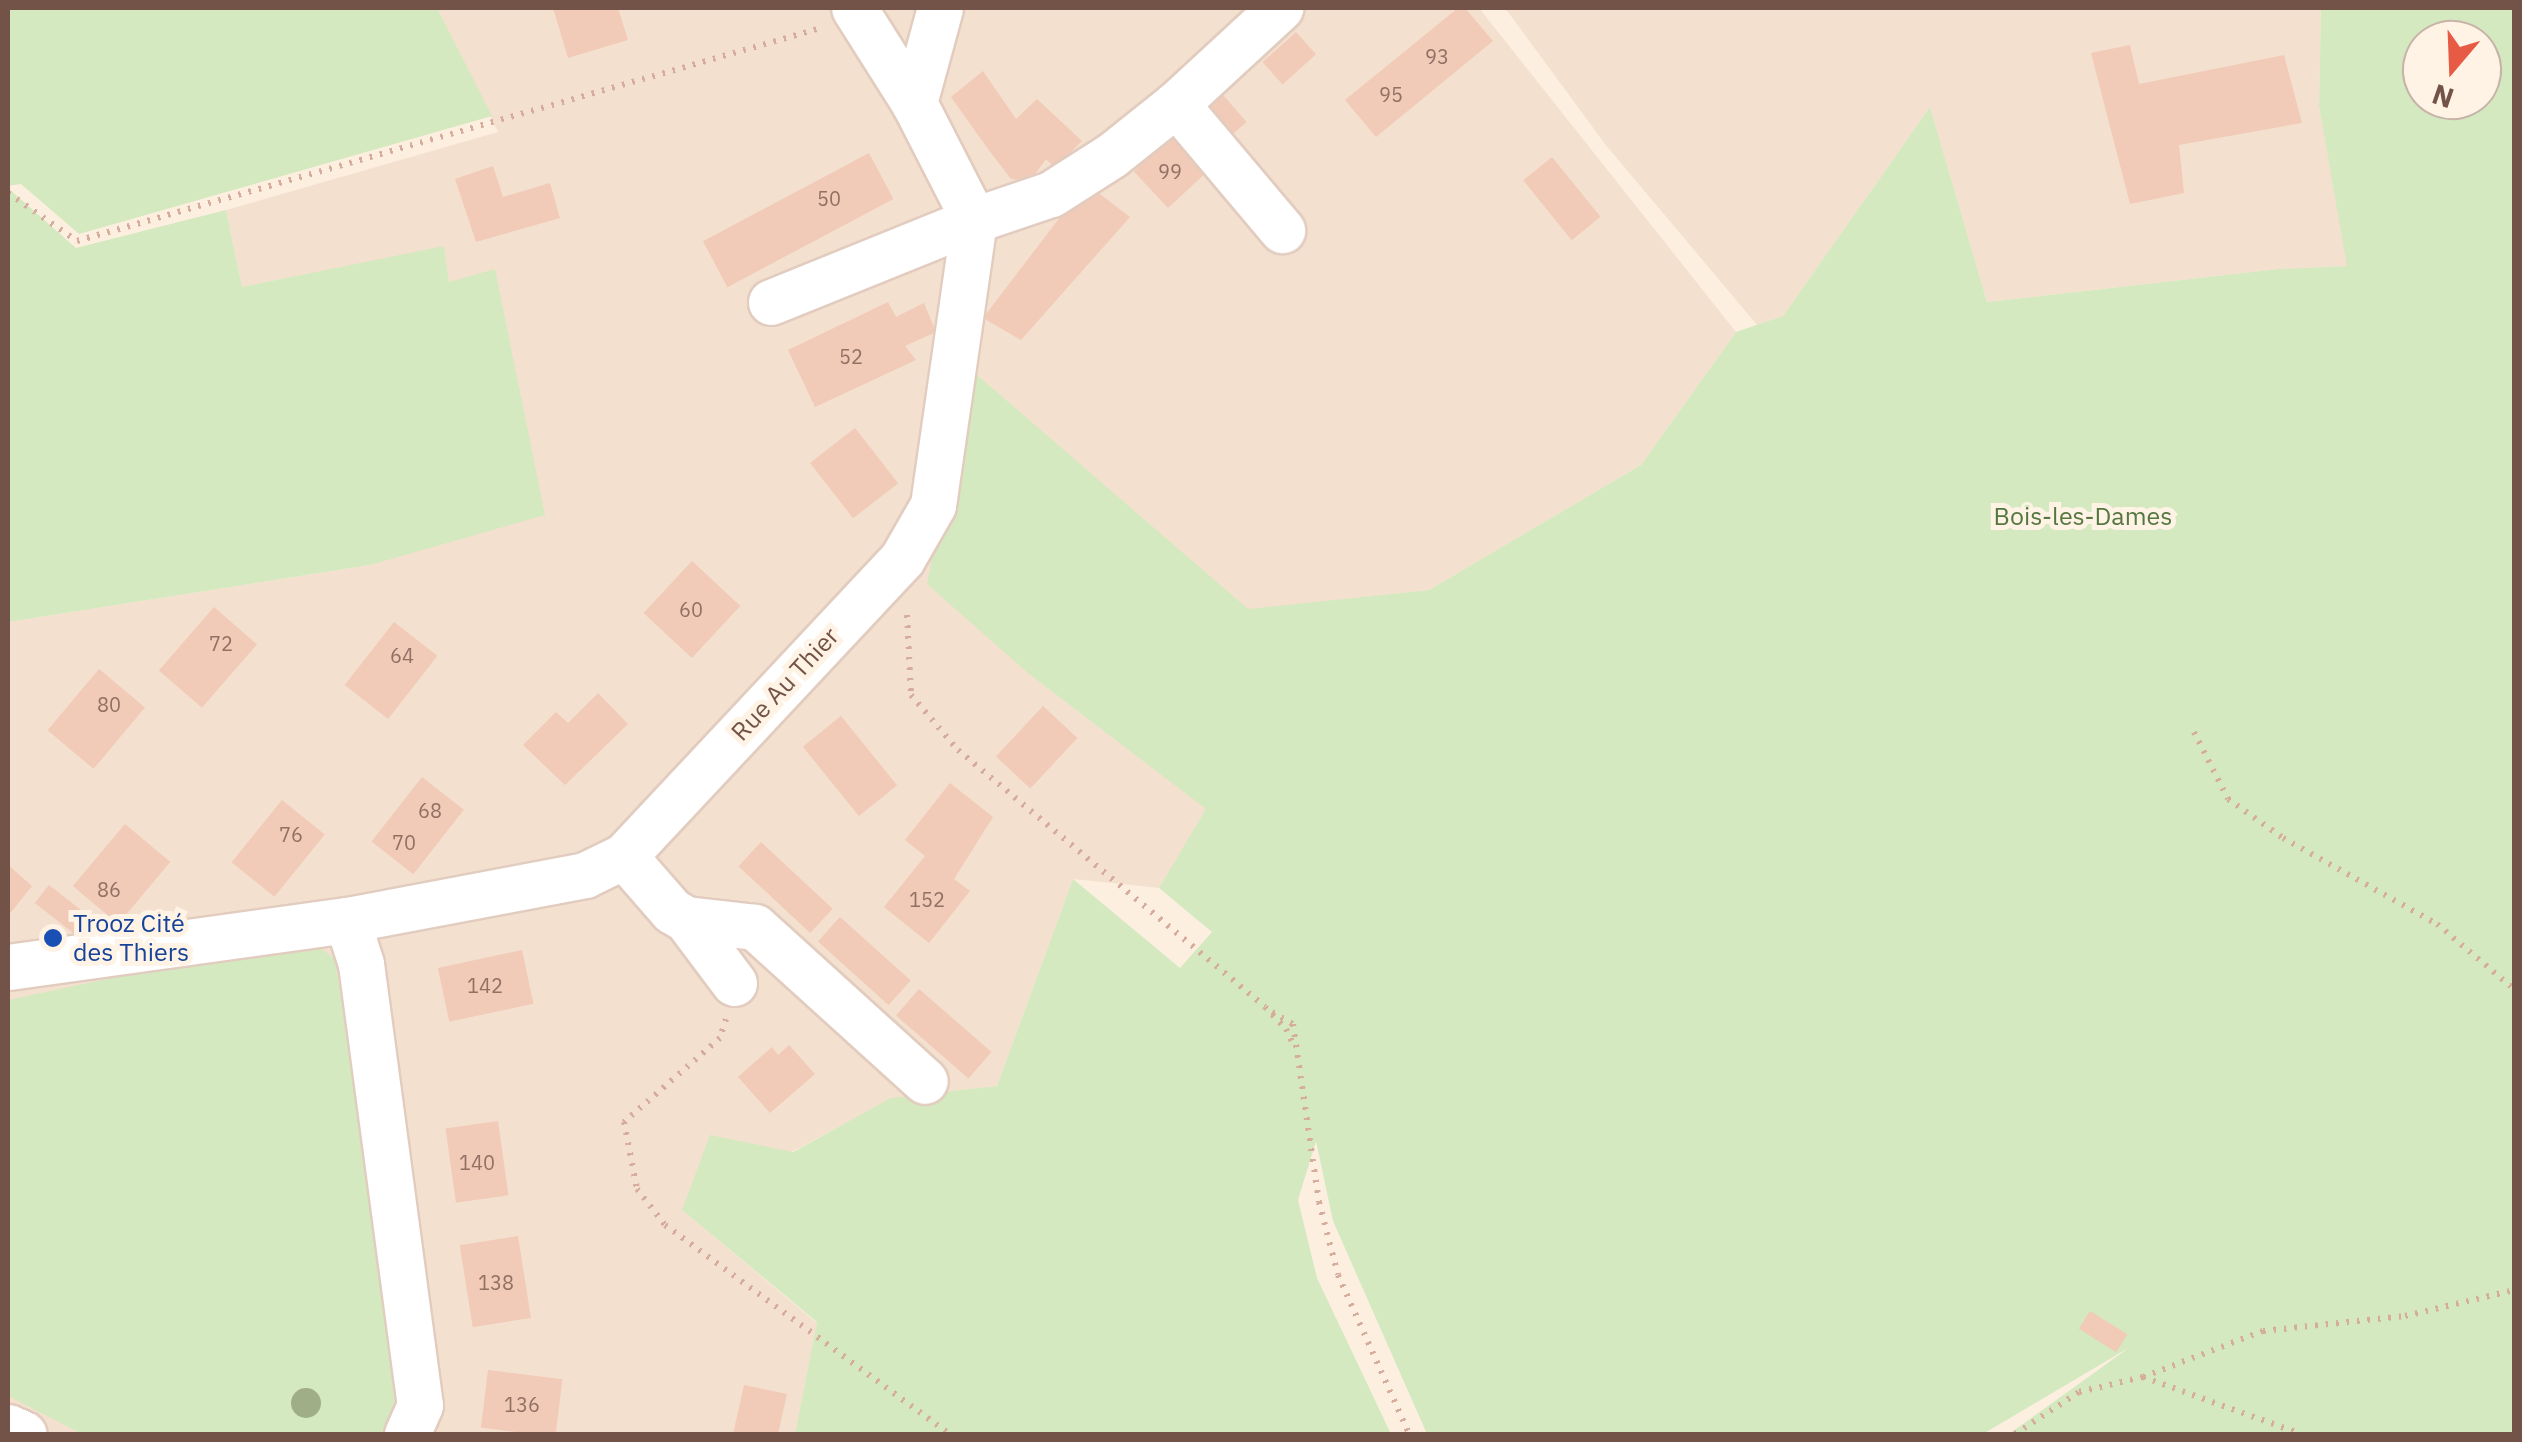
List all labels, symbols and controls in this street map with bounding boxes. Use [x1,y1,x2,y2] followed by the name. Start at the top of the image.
[2402,20,2502,120] north arrow
[1425,44,1449,68] house number: 93
[2427,76,2458,118] text: N
[1379,82,1403,106] house number: 95
[1158,159,1182,183] house number: 99
[817,186,841,210] house number: 50
[839,344,863,368] house number: 52
[1994,501,2172,531] park label: Bois-les-Dames
[679,597,703,621] house number: 60
[725,621,845,747] street label: Rue Au Thier
[209,631,233,655] house number: 72
[390,643,414,667] house number: 64
[97,692,121,716] house number: 80
[418,798,442,822] house number: 68
[279,822,303,846] house number: 76
[392,830,416,854] house number: 70
[97,877,121,901] house number: 86
[909,887,945,911] house number: 152
[73,909,189,968] place label: Trooz Cité des Thiers
[42,927,64,949] marker: Trooz Cité des Thiers
[467,973,503,997] house number: 142
[459,1150,495,1174] house number: 140
[478,1270,514,1294] house number: 138
[504,1392,540,1416] house number: 136

